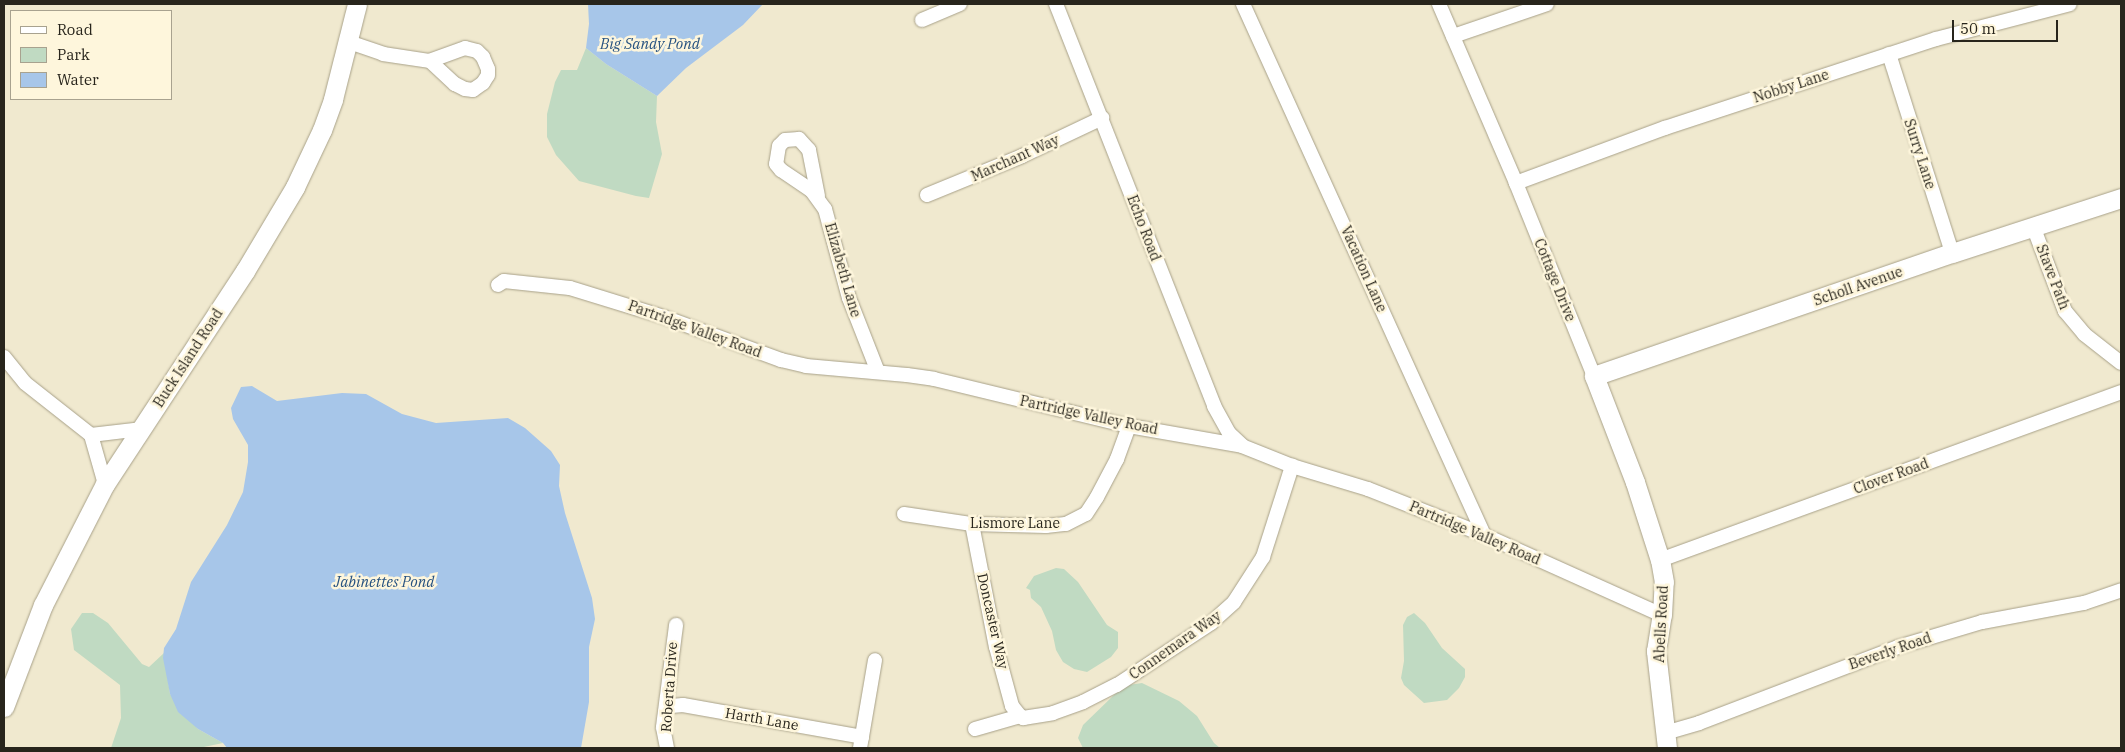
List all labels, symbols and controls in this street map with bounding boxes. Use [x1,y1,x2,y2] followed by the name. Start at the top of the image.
[10,10,172,100] legend
[1955,10,2061,42] scale bar
[1960,19,1996,38] text: 50 m
[57,20,93,39] text: Road
[600,35,700,53] water label: Big Sandy Pond
[57,45,90,64] text: Park
[1751,66,1831,106] street label: Nobby Lane
[57,70,99,89] text: Water
[1901,117,1939,191] street label: Surry Lane
[968,131,1062,185] street label: Marchant Way
[1124,193,1164,263] street label: Echo Road
[821,221,865,319] street label: Elizabeth Lane
[1338,223,1390,315] street label: Vacation Lane
[1531,236,1579,324] street label: Cottage Drive
[2033,242,2073,312] street label: Stave Path
[1811,263,1905,309] street label: Scholl Avenue
[626,297,764,361] street label: Partridge Valley Road
[150,306,226,410] street label: Buck Island Road
[1018,392,1160,438] street label: Partridge Valley Road
[1851,455,1931,497] street label: Clover Road
[1407,498,1543,568] street label: Partridge Valley Road
[970,515,1060,531] street label: Lismore Lane
[974,571,1012,671] street label: Doncaster Way
[334,573,434,591] water label: Jabinettes Pond
[1651,585,1671,663] street label: Abells Road
[1126,607,1224,683] street label: Connemara Way
[1846,629,1934,673] street label: Beverly Road
[657,641,681,733] street label: Roberta Drive
[724,704,800,734] street label: Harth Lane

